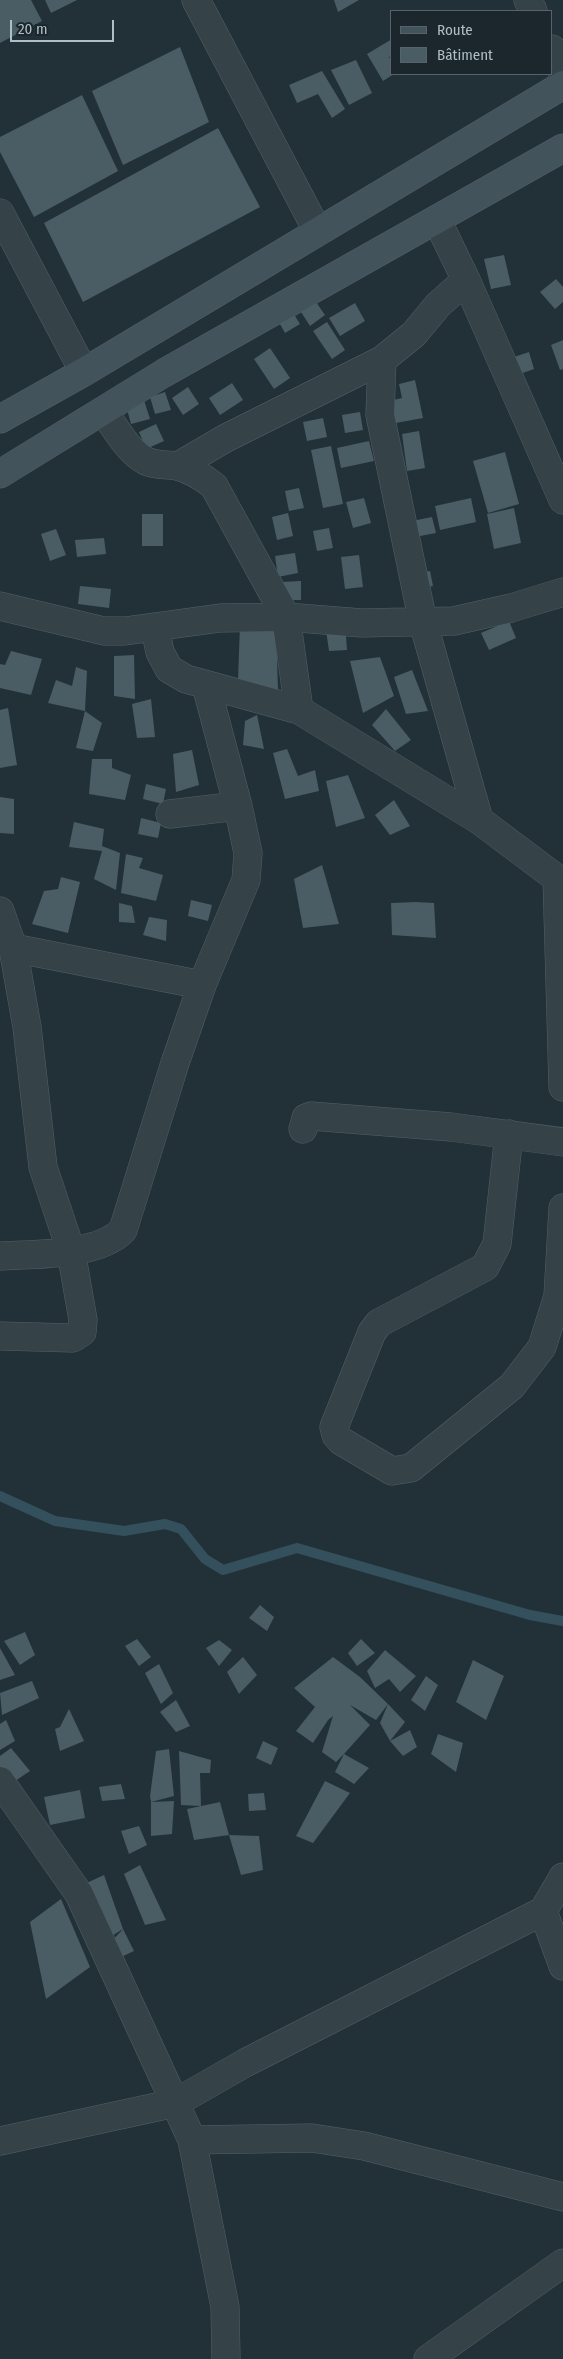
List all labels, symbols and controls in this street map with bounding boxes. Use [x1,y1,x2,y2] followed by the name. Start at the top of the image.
[12,10,116,42] scale bar
[390,10,553,75] legend
[18,20,48,38] text: 20 m
[437,21,473,39] text: Route
[437,46,493,64] text: Bâtiment

